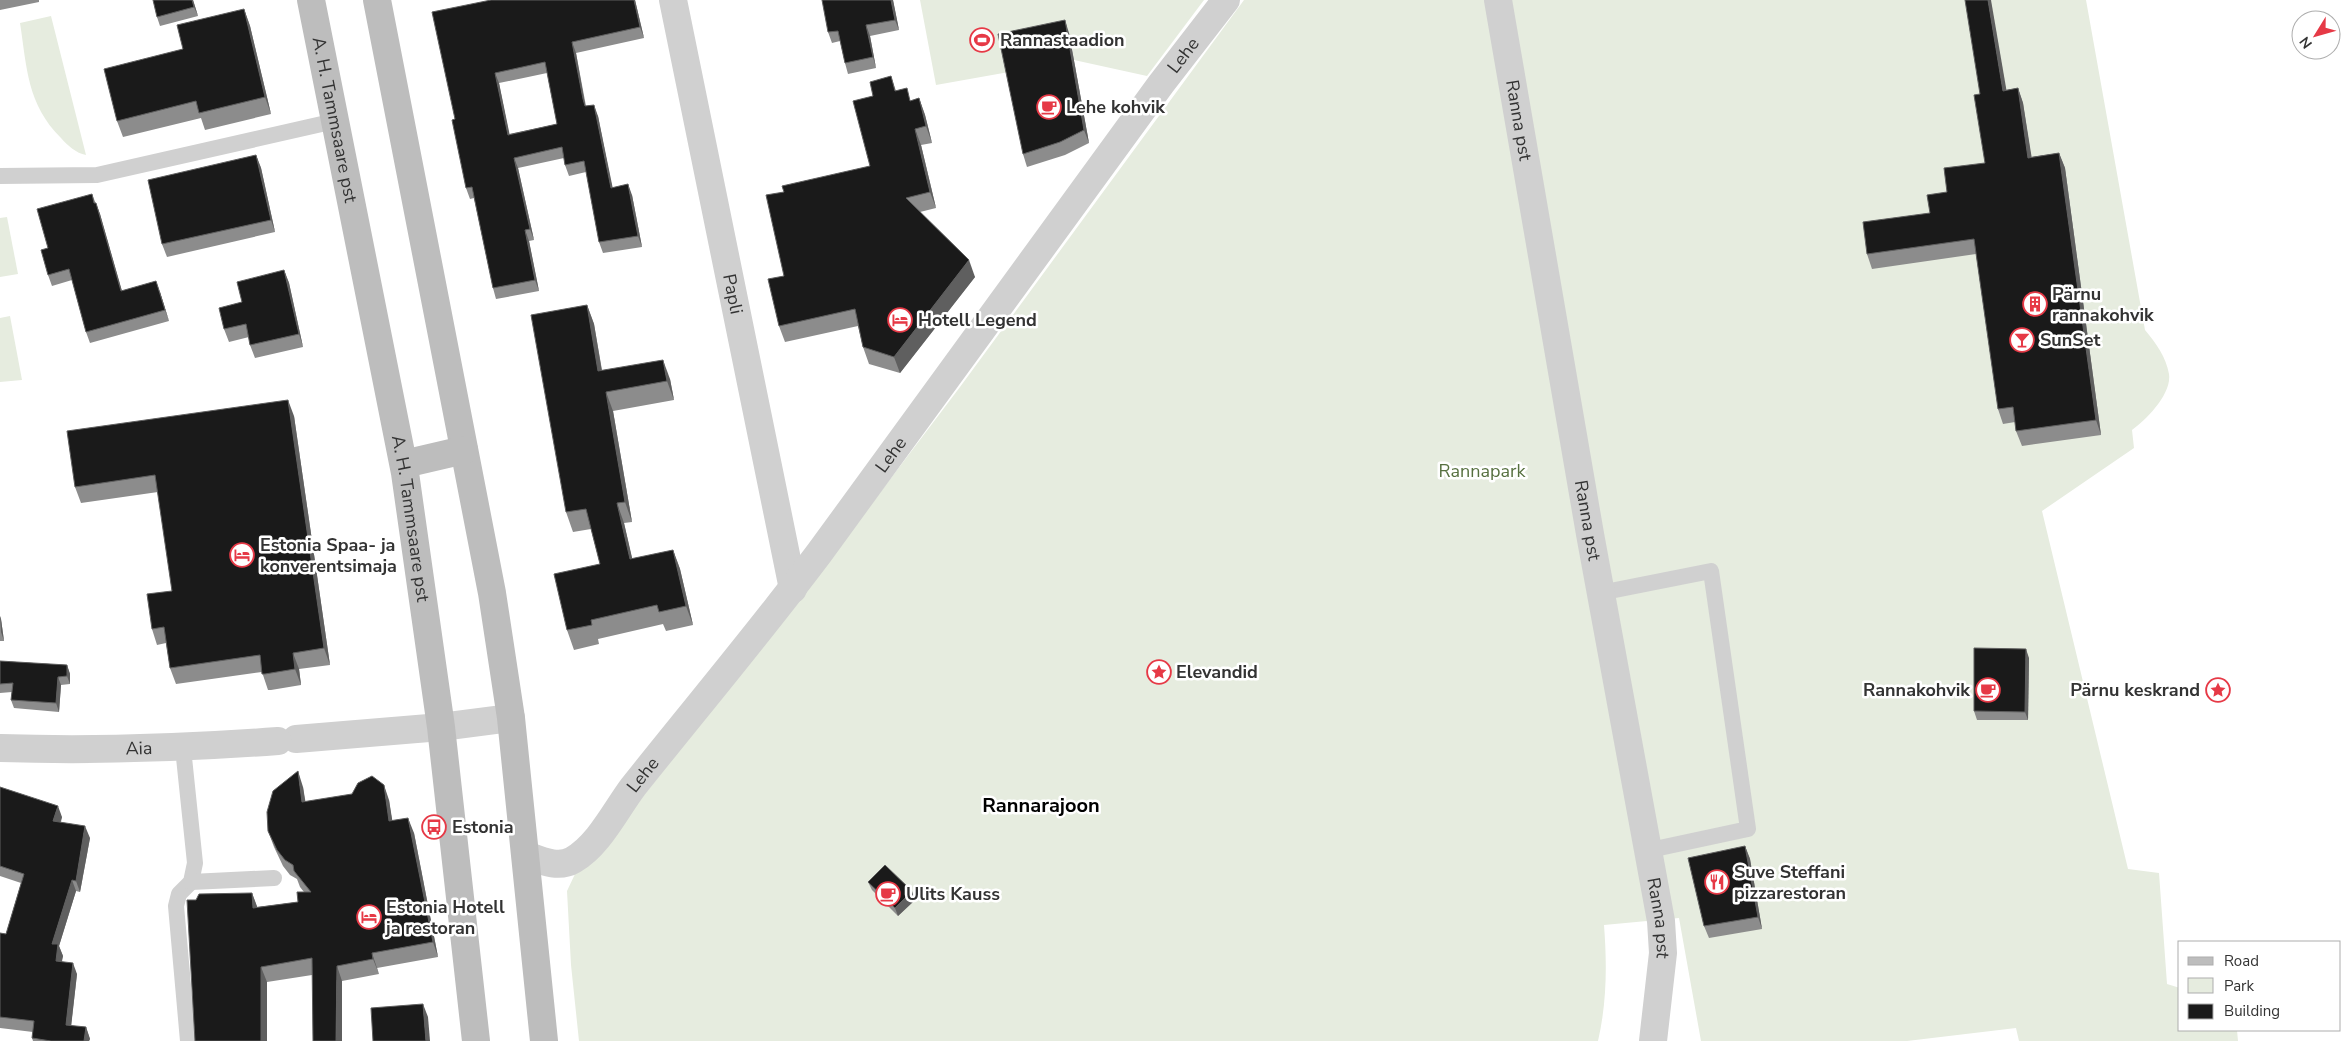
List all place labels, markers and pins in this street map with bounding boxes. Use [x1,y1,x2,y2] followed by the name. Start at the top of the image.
[969,27,995,53] sports icon: Rannastaadion
[1000,28,1125,52] place label: Rannastaadion
[1036,94,1062,120] cafe icon: Lehe kohvik
[1066,95,1165,119] place label: Lehe kohvik
[2052,282,2154,327] place label: Pärnu rannakohvik
[2022,291,2048,317] building icon: Pärnu rannakohvik
[887,307,913,333] hotel icon: Hotell Legend
[918,308,1037,332] place label: Hotell Legend
[2009,327,2035,353] bar icon: SunSet
[2040,328,2100,352] place label: SunSet
[260,533,397,578] place label: Estonia Spaa- ja konverentsimaja
[229,542,255,568] hotel icon: Estonia Spaa- ja konverentsimaja
[1146,659,1172,685] place icon: Elevandid
[1176,660,1258,684] place label: Elevandid
[1975,677,2001,703] cafe icon: Rannakohvik
[2205,677,2231,703] place icon: Pärnu keskrand
[1863,678,1970,702] place label: Rannakohvik
[2070,678,2200,702] place label: Pärnu keskrand
[421,814,447,840] bus stop icon: Estonia
[452,815,514,839] place label: Estonia
[1734,860,1846,905] place label: Suve Steffani pizzarestoran
[1704,869,1730,895] restaurant icon: Suve Steffani pizzarestoran
[875,881,901,907] cafe icon: Ulits Kauss
[906,882,1000,906] place label: Ulits Kauss
[385,895,505,940] place label: Estonia Hotell ja restoran
[356,904,382,930] hotel icon: Estonia Hotell ja restoran

